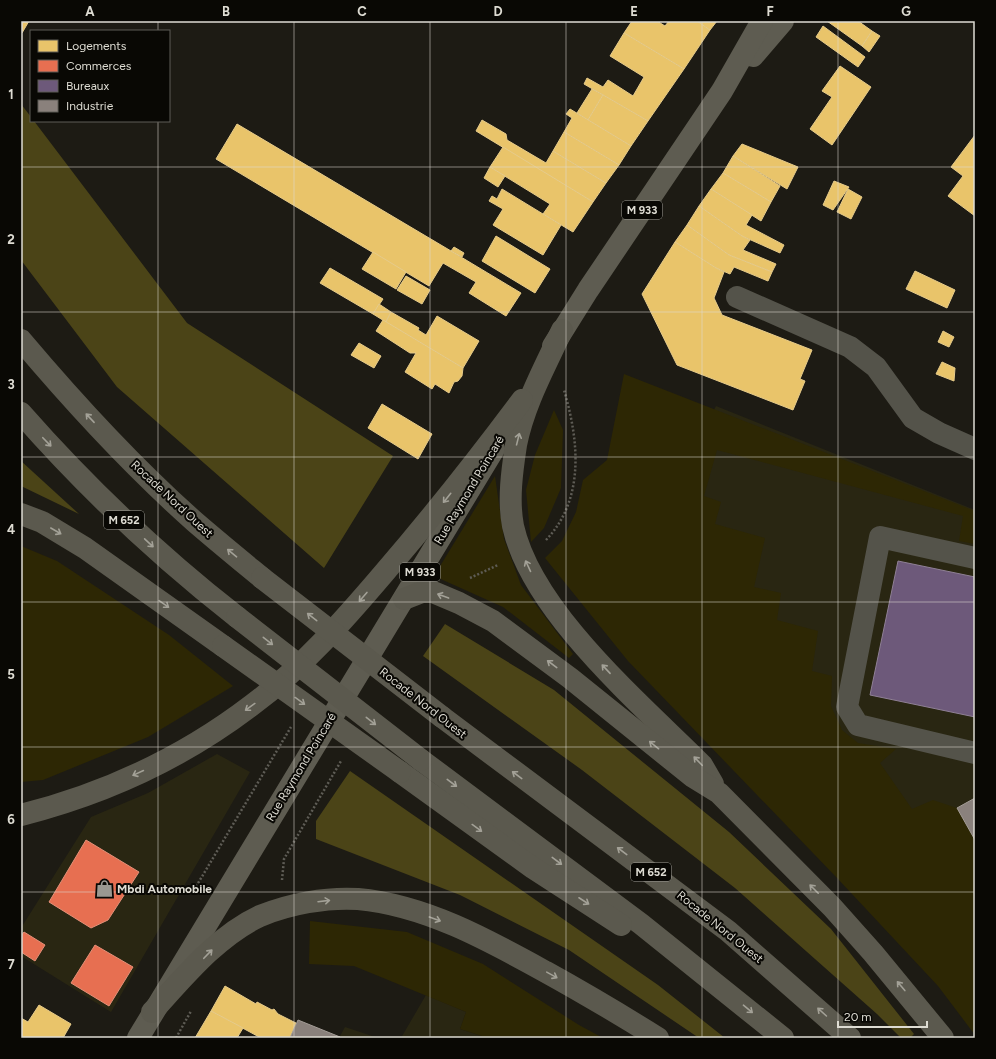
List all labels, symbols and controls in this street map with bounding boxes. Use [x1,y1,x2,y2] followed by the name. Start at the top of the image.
[85,4,95,19] text: A
[222,4,230,19] text: B
[357,4,367,19] text: C
[493,4,503,19] text: D
[630,4,638,19] text: E
[766,4,774,19] text: F
[901,4,911,19] text: G
[30,30,170,122] legend
[66,39,127,53] text: Logements
[66,59,132,73] text: Commerces
[66,79,109,93] text: Bureaux
[8,87,14,102] text: 1
[66,99,114,113] text: Industrie
[622,201,662,219] road number: M 933
[7,232,15,247] text: 2
[7,377,15,392] text: 3
[85,413,95,423] one-way arrow
[431,433,507,547] street label: Rue Raymond Poincaré
[515,433,522,446] one-way arrow
[42,437,52,447] one-way arrow
[128,458,216,541] street label: Rocade Nord Ouest
[443,492,452,503] one-way arrow
[104,511,144,529] road number: M 652
[7,522,15,537] text: 4
[50,527,62,535] one-way arrow
[144,538,154,547] one-way arrow
[227,549,237,558] one-way arrow
[524,560,531,572] one-way arrow
[400,563,440,581] road number: M 933
[437,591,449,599] one-way arrow
[359,592,368,602] one-way arrow
[158,600,169,608] one-way arrow
[306,612,317,621] one-way arrow
[262,637,273,645] one-way arrow
[547,660,558,669] one-way arrow
[601,664,611,674] one-way arrow
[377,665,470,742] street label: Rocade Nord Ouest
[7,667,15,682] text: 5
[294,697,305,705] one-way arrow
[245,703,256,711] one-way arrow
[263,710,339,824] street label: Rue Raymond Poincaré
[365,716,376,725] one-way arrow
[649,741,659,750] one-way arrow
[693,756,702,766] one-way arrow
[133,770,145,777] one-way arrow
[512,770,523,779] one-way arrow
[447,779,458,787] one-way arrow
[7,812,15,827] text: 6
[471,824,482,832] one-way arrow
[617,847,628,855] one-way arrow
[551,857,562,865] one-way arrow
[631,863,671,881] road number: M 652
[94,879,114,899] shop icon: Mbdi Automobile
[117,882,212,896] place label: Mbdi Automobile
[809,884,819,894] one-way arrow
[674,888,766,966] street label: Rocade Nord Ouest
[317,897,330,904] one-way arrow
[578,897,589,905] one-way arrow
[428,915,440,923] one-way arrow
[203,949,213,959] one-way arrow
[7,957,15,972] text: 7
[546,971,558,979] one-way arrow
[896,981,905,991] one-way arrow
[838,1003,927,1029] scale bar
[743,1004,753,1013] one-way arrow
[816,1007,827,1016] one-way arrow
[844,1010,872,1024] text: 20 m

